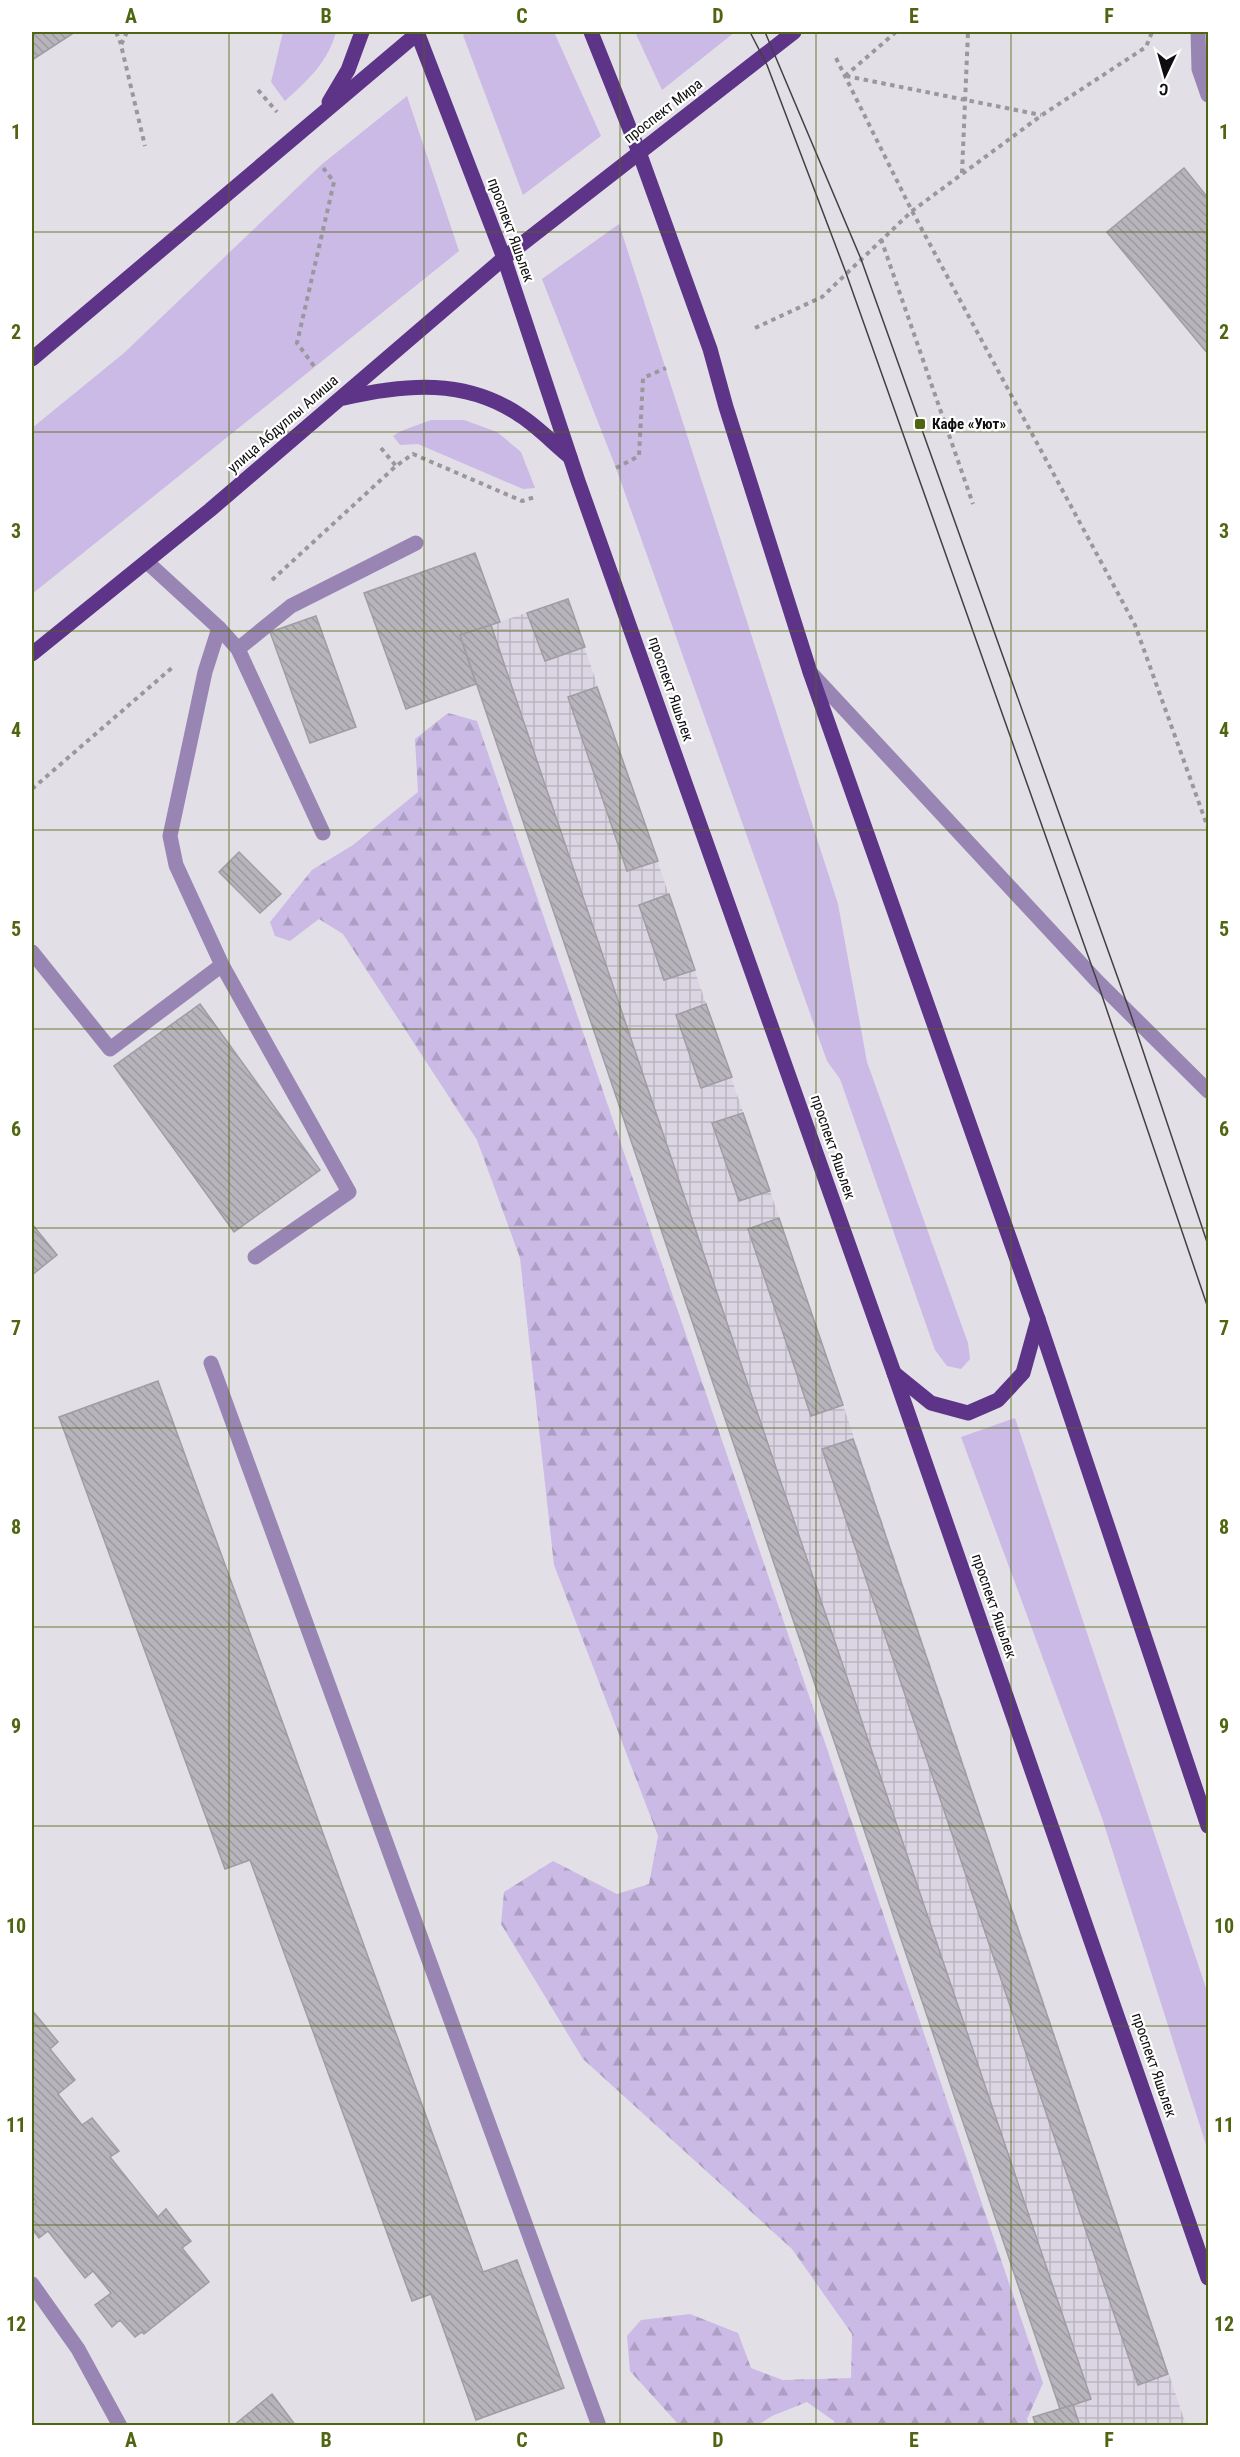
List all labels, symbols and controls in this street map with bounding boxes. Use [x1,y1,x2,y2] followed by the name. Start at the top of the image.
[125,4,137,28] text: A
[320,4,332,28] text: B
[516,4,528,28] text: C
[712,4,724,28] text: D
[909,4,919,28] text: E
[1104,4,1114,28] text: F
[1135,45,1195,105] north arrow
[620,75,706,147] street label: проспект Мира
[1158,80,1169,99] text: С
[11,120,21,144] text: 1
[1219,120,1229,144] text: 1
[484,176,538,284] street label: проспект Яшьлек
[11,320,21,344] text: 2
[1219,320,1229,344] text: 2
[224,371,342,477] street label: улица Абдуллы Алиша
[932,415,1006,433] place label: Кафе «Уют»
[913,417,927,431] marker: Кафе «Уют»
[11,519,21,543] text: 3
[1219,519,1229,543] text: 3
[645,634,697,744] street label: проспект Яшьлек
[11,718,21,742] text: 4
[1219,718,1229,742] text: 4
[11,917,21,941] text: 5
[1219,917,1229,941] text: 5
[807,1092,859,1202] street label: проспект Яшьлек
[11,1117,21,1141] text: 6
[1219,1117,1229,1141] text: 6
[11,1316,21,1340] text: 7
[1219,1316,1229,1340] text: 7
[11,1515,21,1539] text: 8
[1219,1515,1229,1539] text: 8
[968,1551,1020,1661] street label: проспект Яшьлек
[11,1714,21,1738] text: 9
[1219,1714,1229,1738] text: 9
[6,1914,26,1938] text: 10
[1214,1914,1234,1938] text: 10
[1128,2010,1180,2120] street label: проспект Яшьлек
[6,2113,26,2137] text: 11
[1214,2113,1234,2137] text: 11
[6,2312,26,2336] text: 12
[1214,2312,1234,2336] text: 12
[125,2428,137,2452] text: A
[320,2428,332,2452] text: B
[516,2428,528,2452] text: C
[712,2428,724,2452] text: D
[909,2428,919,2452] text: E
[1104,2428,1114,2452] text: F

